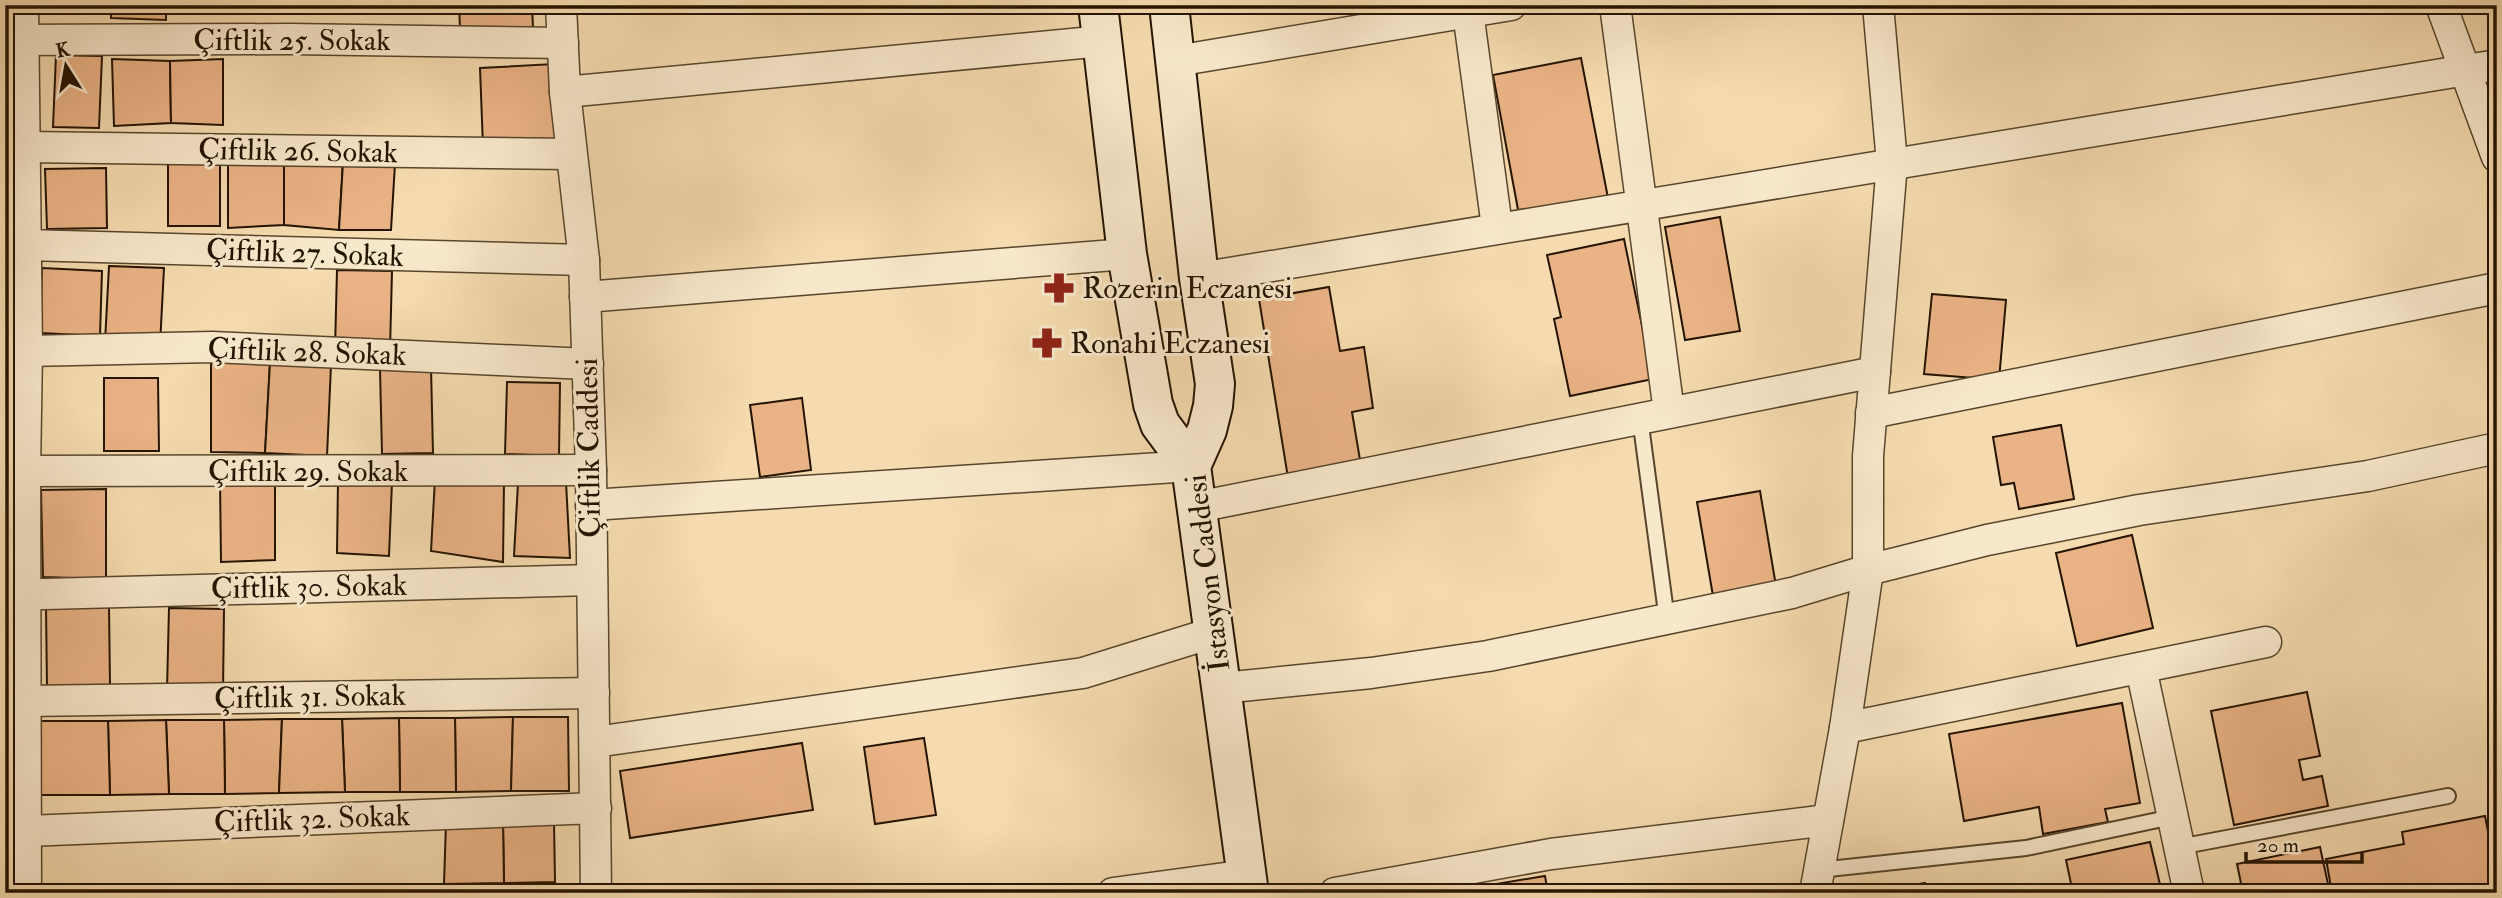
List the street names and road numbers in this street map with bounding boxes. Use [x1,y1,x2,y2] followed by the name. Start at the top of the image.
[193,22,391,59] street label: Çiftlik 25. Sokak
[198,131,398,171] street label: Çiftlik 26. Sokak
[206,231,404,275] street label: Çiftlik 27. Sokak
[207,330,407,374] street label: Çiftlik 28. Sokak
[569,358,609,538] street label: Çiftlik Caddesi
[208,453,408,490] street label: Çiftlik 29. Sokak
[1178,472,1238,674] street label: İstasyon Caddesi
[210,567,408,607] street label: Çiftlik 30. Sokak
[214,677,406,717] street label: Çiftlik 31. Sokak
[213,797,411,841] street label: Çiftlik 32. Sokak

